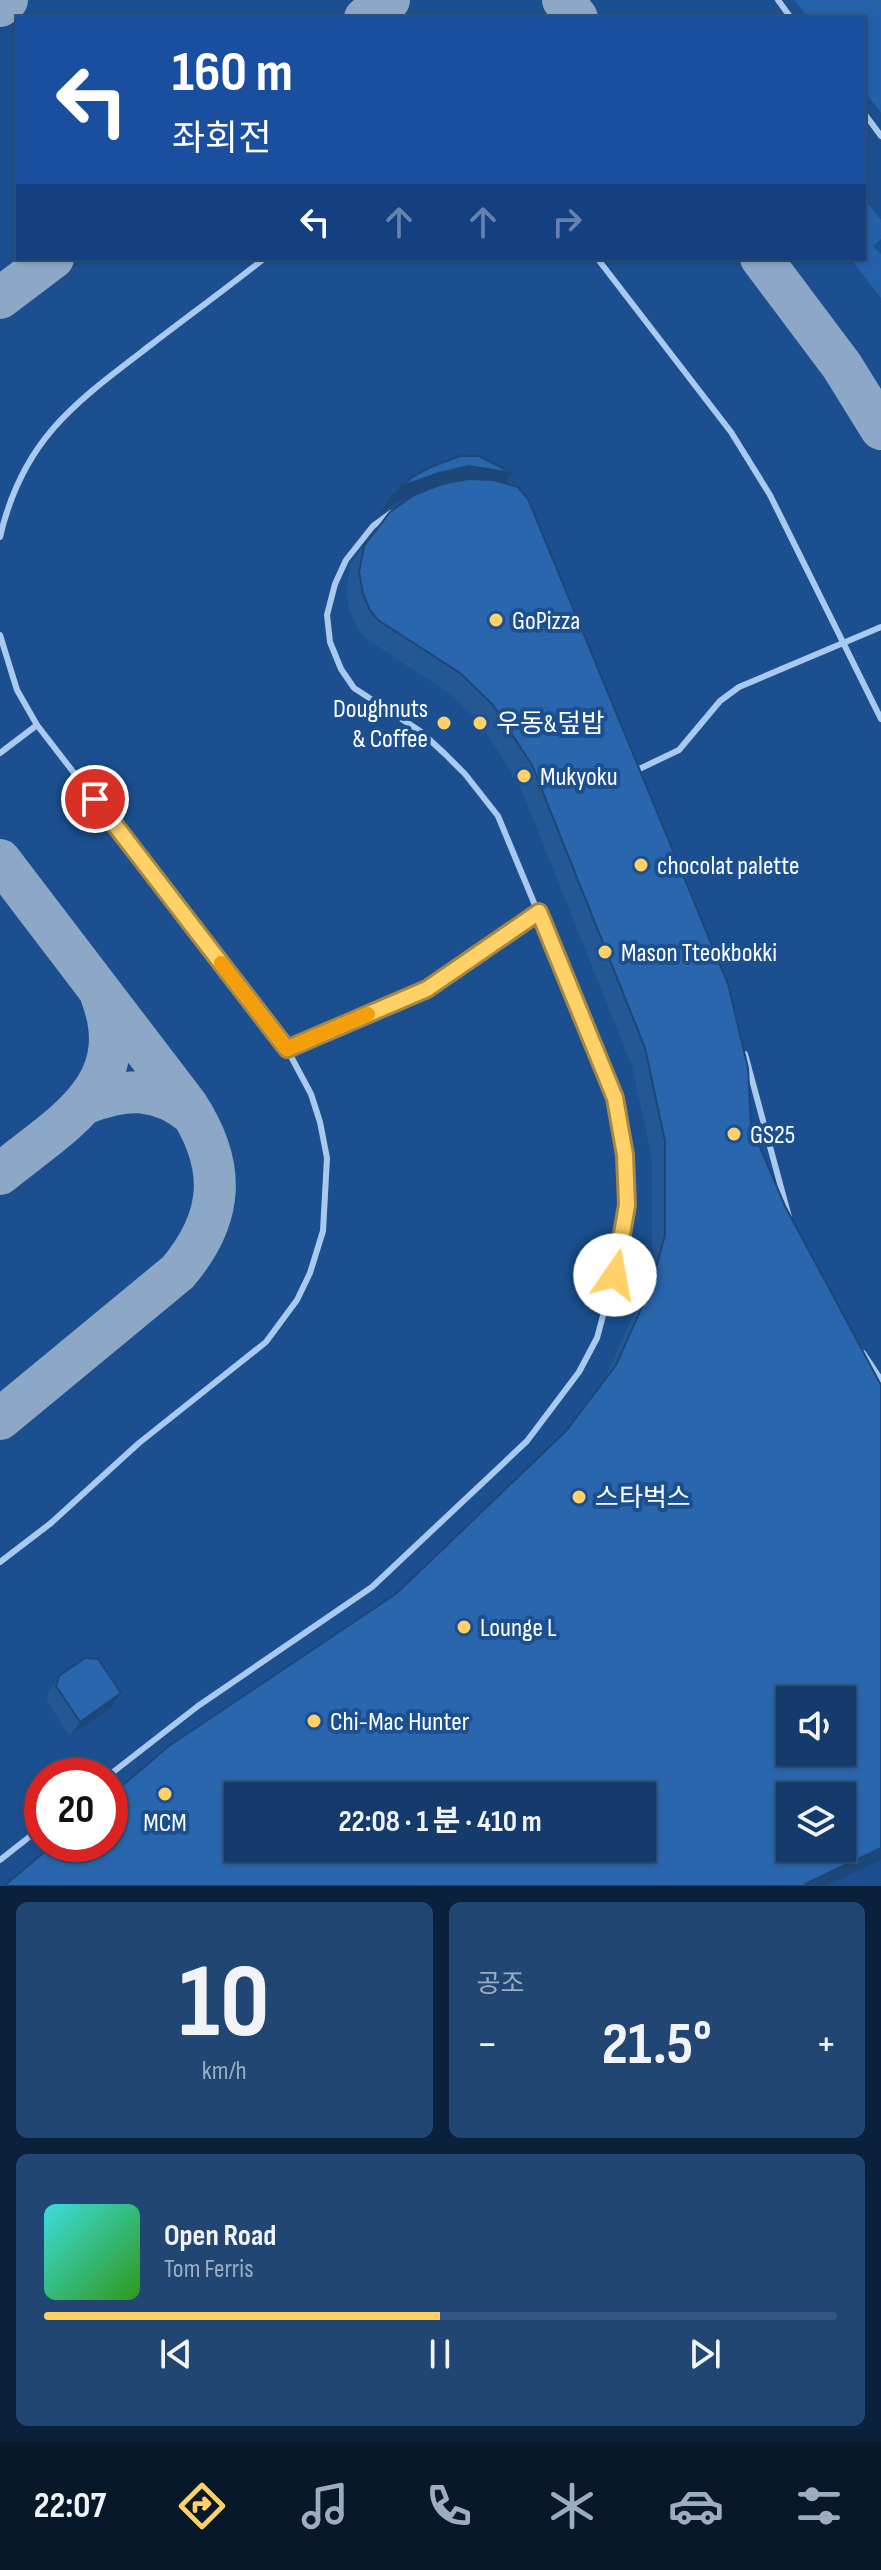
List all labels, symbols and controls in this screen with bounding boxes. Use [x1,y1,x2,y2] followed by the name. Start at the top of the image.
[172,40,293,107] text: 160 m
[40,48,144,152] icon: left
[172,118,271,161] text: 좌회전
[293,200,337,244] icon: left
[377,200,421,244] icon: ahead
[461,200,505,244] icon: ahead
[545,200,589,244] icon: right
[512,606,580,637] place label: GoPizza
[487,611,505,629] marker: GoPizza
[333,694,428,755] place label: Doughnuts & Coffee
[496,709,605,740] place label: 우동&덮밥
[435,714,453,732] marker: Doughnuts & Coffee
[471,714,489,732] marker: 우동&덮밥
[540,762,618,793] place label: Mukyoku
[61,765,129,833] pin
[515,767,533,785] marker: Mukyoku
[73,777,117,821] icon: arrive
[657,851,799,882] place label: chocolat palette
[632,856,650,874] marker: chocolat palette
[621,938,777,969] place label: Mason Tteokbokki
[596,943,614,961] marker: Mason Tteokbokki
[750,1120,795,1151] place label: GS25
[725,1125,743,1143] marker: GS25
[573,1233,657,1317] position arrow
[595,1483,691,1514] place label: 스타벅스
[570,1488,588,1506] marker: 스타벅스
[480,1613,557,1644] place label: Lounge L
[455,1618,473,1636] marker: Lounge L
[776,1686,856,1862] map controls
[776,1686,856,1766] button: sound
[330,1707,470,1738] place label: Chi-Mac Hunter
[305,1712,323,1730] marker: Chi-Mac Hunter
[24,1758,128,1862] speed limit sign: 20
[776,1782,856,1862] button: layers
[156,1785,174,1803] marker: MCM
[338,1804,542,1840] text: 22:08 · 1 분 · 410 m
[143,1808,187,1839] place label: MCM
[179,1941,269,2066] text: 10
[477,1969,524,2000] text: 공조
[602,2009,712,2081] text: 21.5°
[477,2018,498,2071] text: −
[815,2018,837,2071] text: +
[202,2056,247,2087] text: km/h
[164,2218,276,2254] text: Open Road
[164,2254,254,2285] text: Tom Ferris
[154,2332,198,2376] icon: previous
[418,2332,462,2376] icon: pause
[683,2332,727,2376] icon: next
[174,2478,230,2534] icon: directions
[297,2478,353,2534] icon: music
[421,2478,477,2534] icon: phone
[544,2478,600,2534] icon: climate
[668,2478,724,2534] icon: car
[791,2478,847,2534] icon: filters
[34,2485,106,2528] text: 22:07

